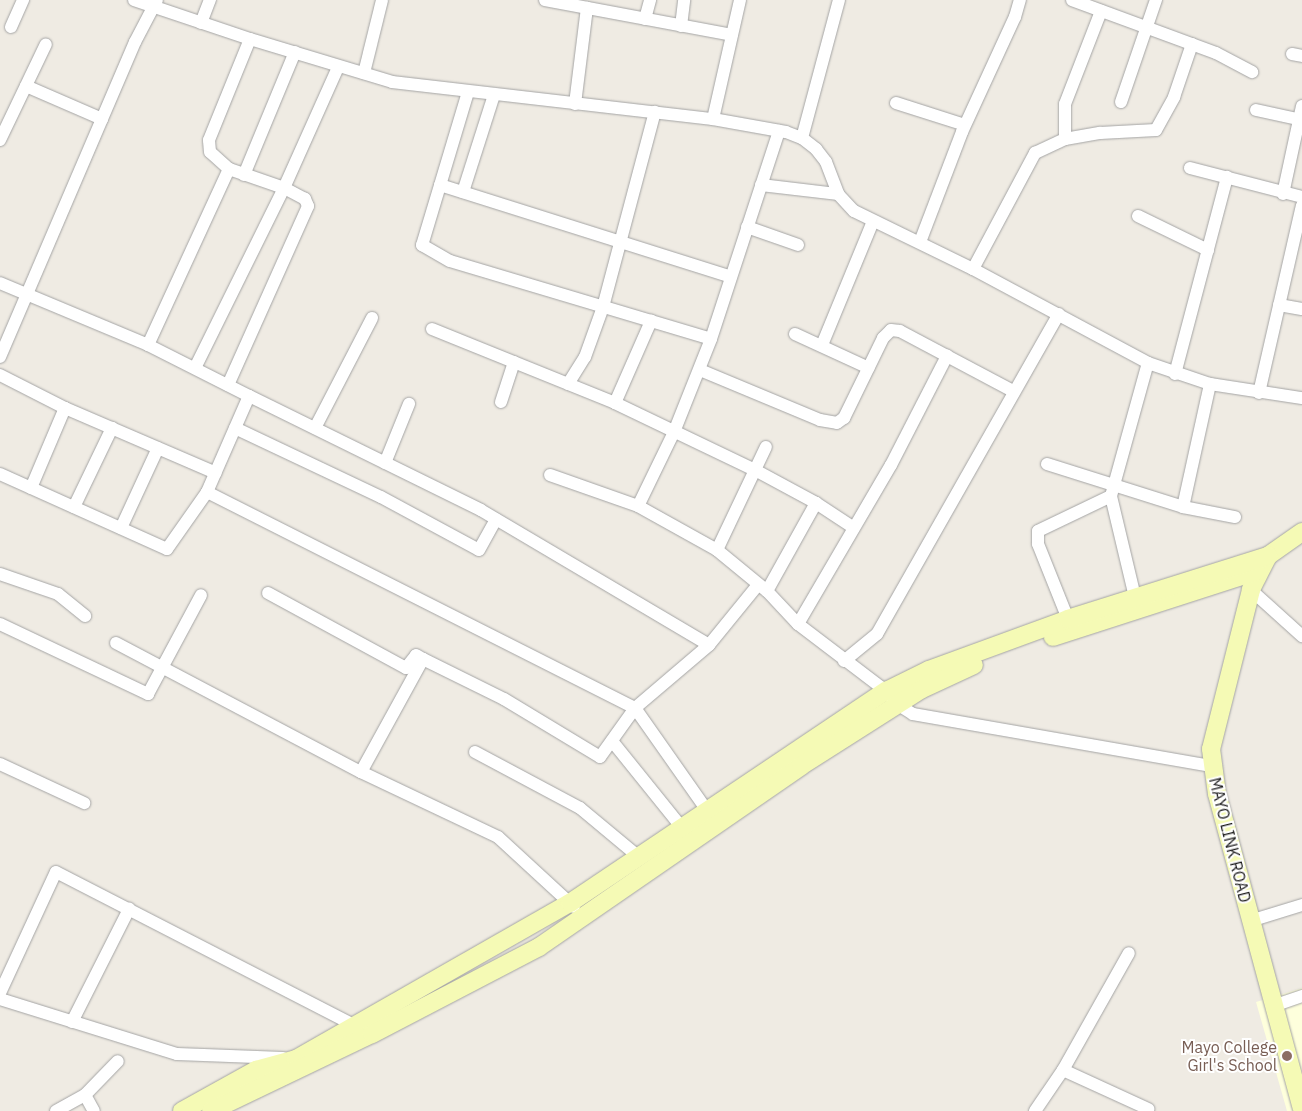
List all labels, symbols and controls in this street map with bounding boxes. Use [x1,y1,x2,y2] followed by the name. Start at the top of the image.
[1205,775,1255,905] street label: MAYO LINK ROAD
[1181,1037,1277,1075] place label: Mayo College Girl's School
[1281,1050,1293,1062] marker: Mayo College Girl's School

